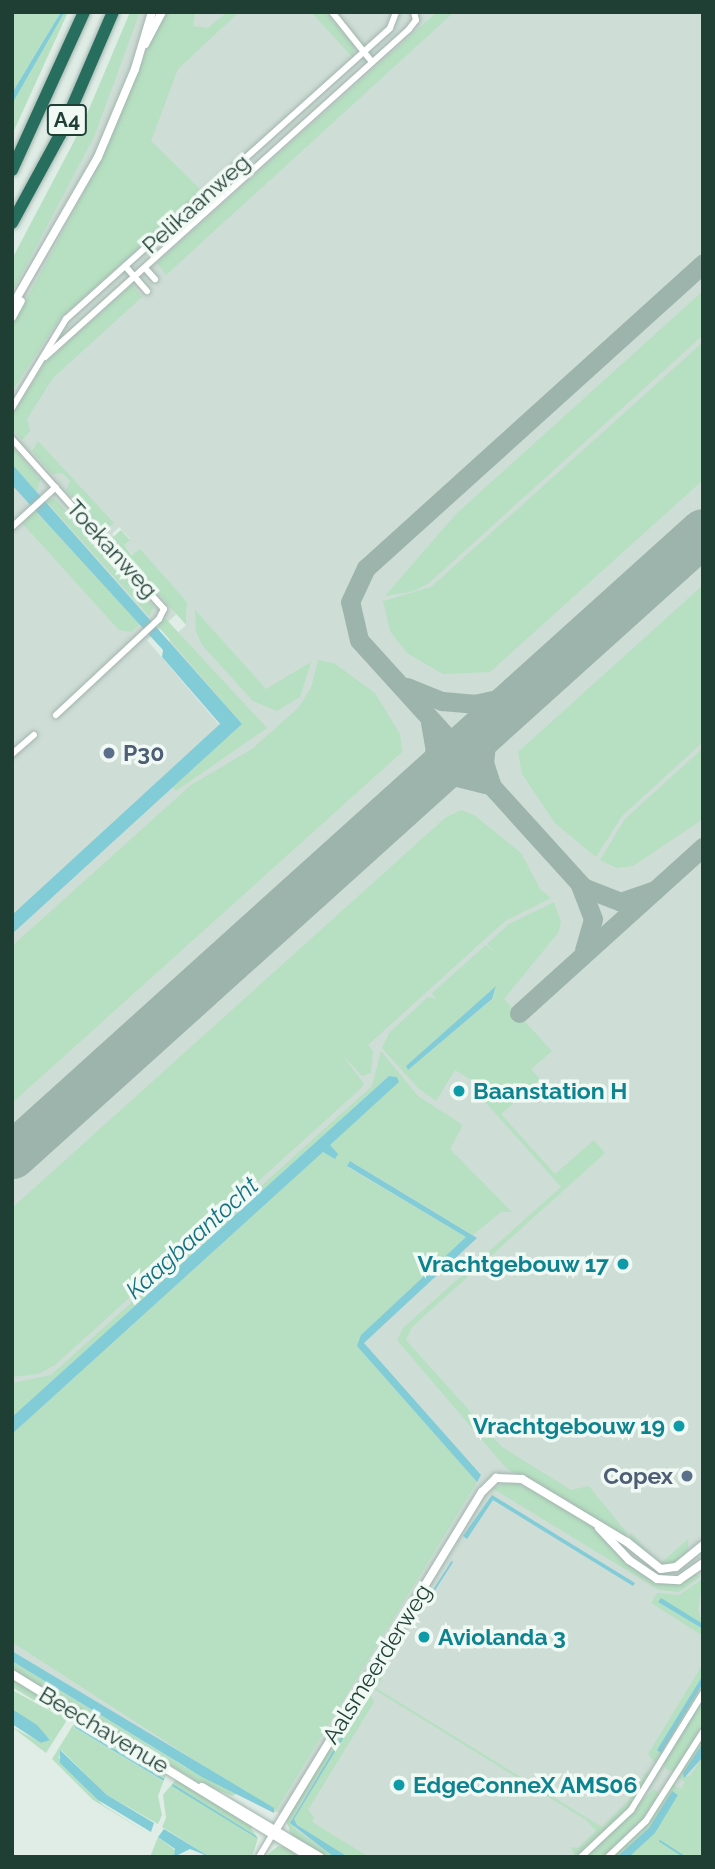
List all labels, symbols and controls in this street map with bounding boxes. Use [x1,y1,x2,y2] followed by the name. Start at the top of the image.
[46,102,88,138] road number: A4
[137,149,255,259] street label: Pelikaanweg
[61,494,163,604] street label: Toekanweg
[123,739,164,767] place label: P30
[101,745,117,761] marker: P30
[473,1077,627,1105] place label: Baanstation H
[451,1083,467,1099] marker: Baanstation H
[120,1171,264,1305] water label: Kaagbaantocht
[417,1250,609,1278] place label: Vrachtgebouw 17
[615,1256,631,1272] marker: Vrachtgebouw 17
[472,1412,665,1440] place label: Vrachtgebouw 19
[671,1418,687,1434] marker: Vrachtgebouw 19
[603,1462,673,1490] place label: Copex
[679,1468,695,1484] marker: Copex
[317,1579,437,1749] street label: Aalsmeerderweg
[438,1623,566,1651] place label: Aviolanda 3
[416,1629,432,1645] marker: Aviolanda 3
[34,1680,174,1780] street label: Beechavenue
[413,1771,638,1799] place label: EdgeConneX AMS06
[391,1777,407,1793] marker: EdgeConneX AMS06

